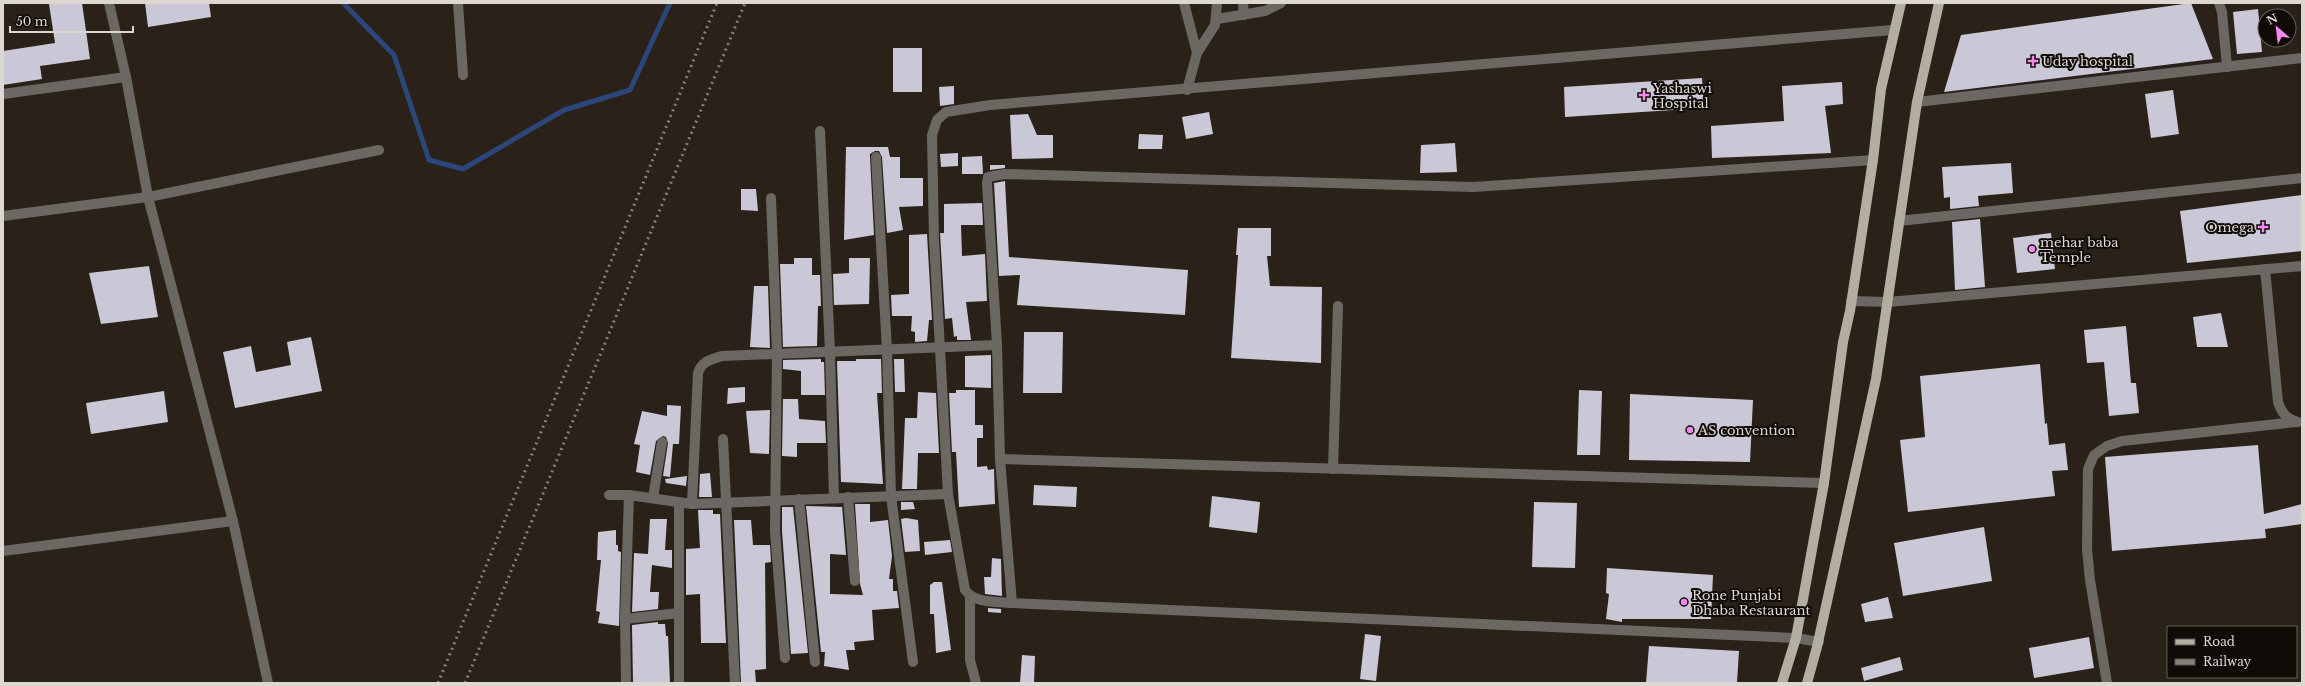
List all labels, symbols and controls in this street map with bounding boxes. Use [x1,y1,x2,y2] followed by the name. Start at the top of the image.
[10,8,133,34] scale bar
[2257,8,2297,48] north arrow
[2264,10,2281,28] text: N
[16,14,48,29] text: 50 m
[2042,53,2133,70] place label: Uday hospital
[2027,55,2039,67] marker: Uday hospital
[1652,80,1712,112] place label: Yashaswi Hospital
[1638,89,1650,101] marker: Yashaswi Hospital
[2205,219,2255,236] place label: Omega
[2257,221,2269,233] marker: Omega
[2040,234,2119,266] place label: mehar baba Temple
[2027,244,2037,254] marker: mehar baba Temple
[1697,422,1795,439] place label: AS convention
[1685,425,1695,435] marker: AS convention
[1692,587,1810,619] place label: Rone Punjabi Dhaba Restaurant
[1679,597,1689,607] marker: Rone Punjabi Dhaba Restaurant
[2167,626,2297,678] legend
[2203,634,2235,649] text: Road
[2203,654,2252,669] text: Railway

